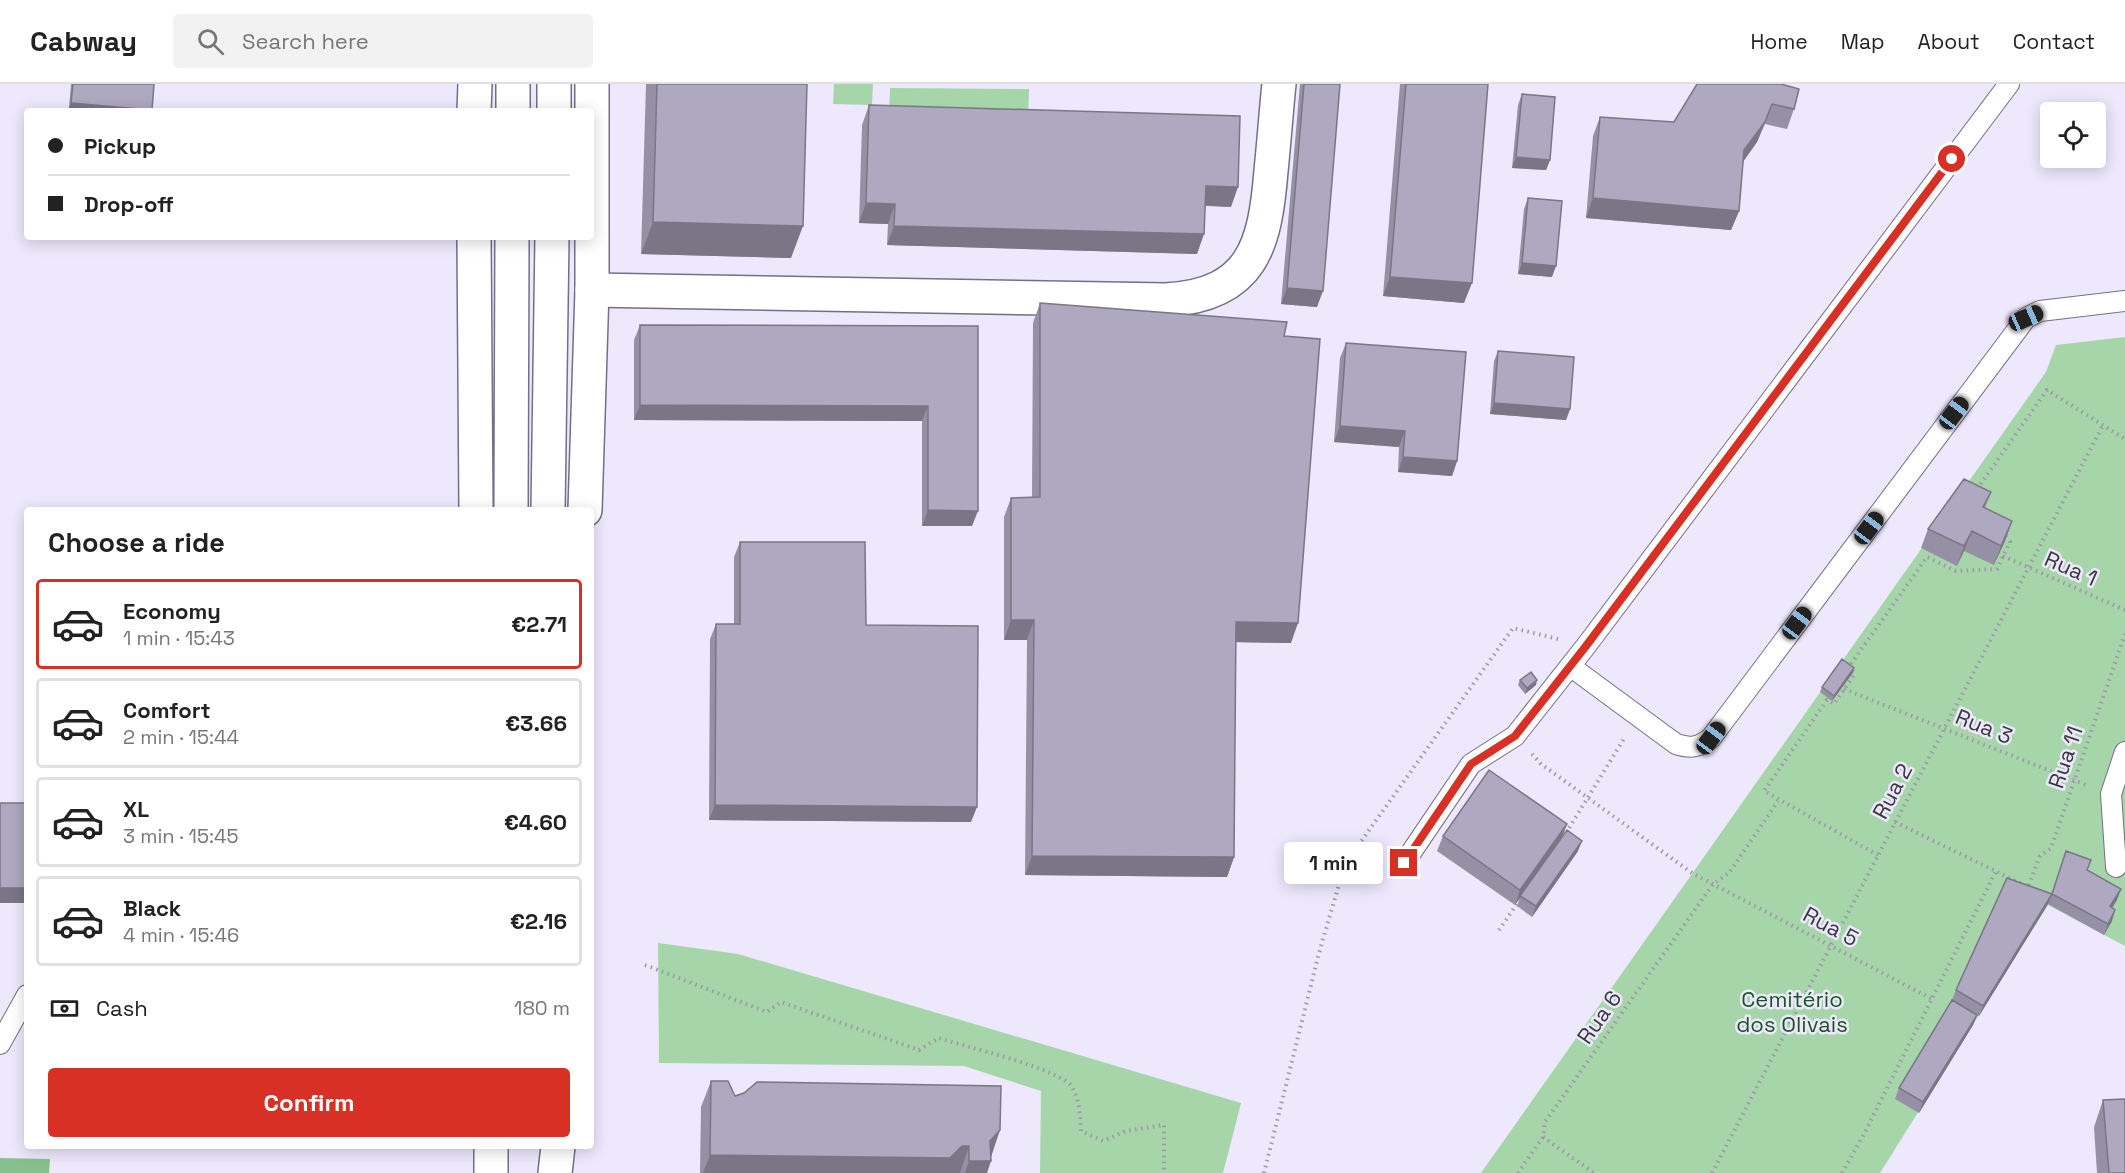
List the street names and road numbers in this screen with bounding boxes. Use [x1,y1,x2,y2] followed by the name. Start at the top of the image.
[2040,544,2102,592] street label: Rua 1
[1951,702,2017,750] street label: Rua 3
[2041,722,2089,792] street label: Rua 11
[1866,758,1918,824] street label: Rua 2
[1798,900,1864,952] street label: Rua 5
[1571,985,1627,1049] street label: Rua 6

